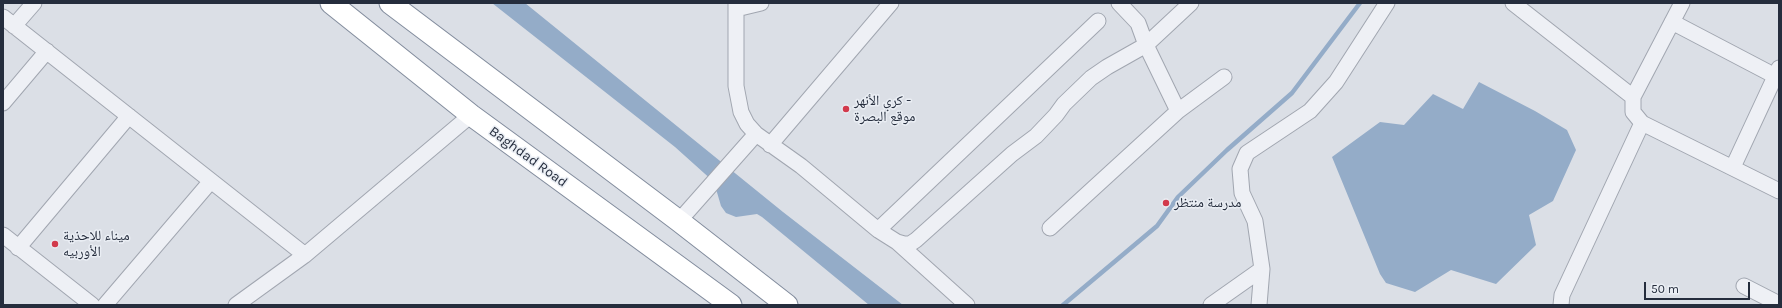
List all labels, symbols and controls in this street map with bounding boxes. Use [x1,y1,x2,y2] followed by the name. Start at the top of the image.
[854,93,915,126] place label: كري الأنهر - موقع البصرة
[841,104,851,114] marker: كري الأنهر - موقع البصرة
[486,123,570,191] street label: Baghdad Road
[1174,195,1241,211] place label: مدرسة منتظر
[1161,198,1171,208] marker: مدرسة منتظر
[63,228,130,260] place label: ميناء للاحذية الأوربيه
[50,239,60,249] marker: ميناء للاحذية الأوربيه
[1646,274,1752,300] scale bar
[1651,282,1679,296] text: 50 m

